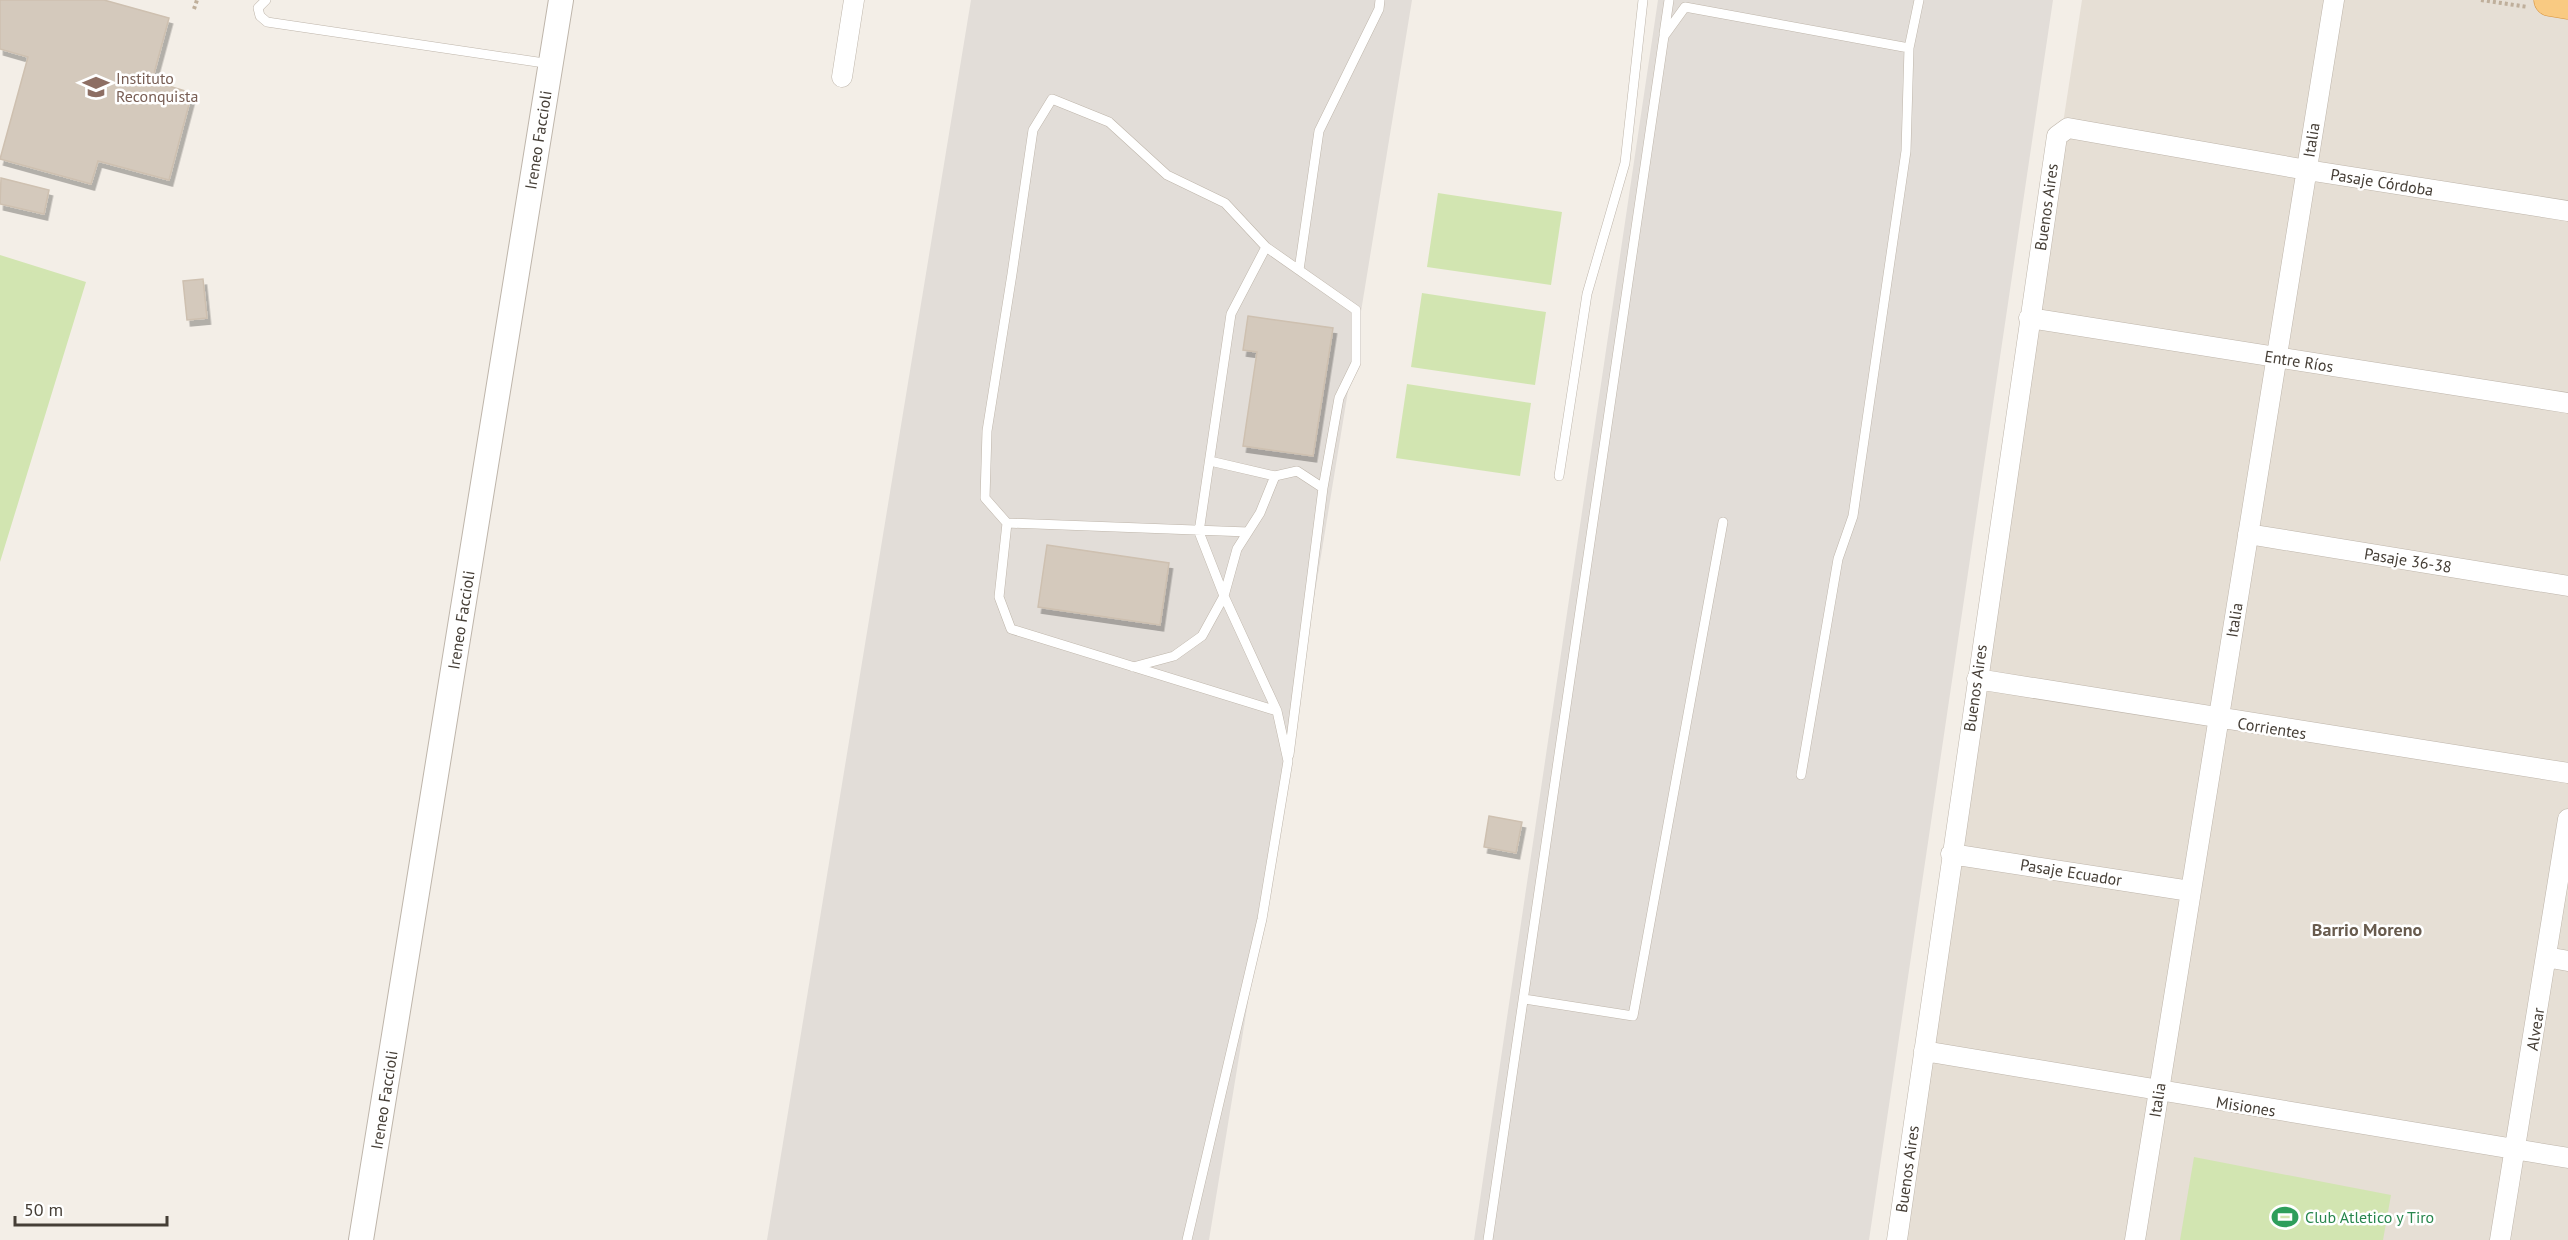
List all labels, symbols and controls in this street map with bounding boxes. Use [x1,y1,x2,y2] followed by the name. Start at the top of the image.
[116,68,198,106] place label: Instituto Reconquista
[81,72,111,102] school or university icon: Instituto Reconquista
[520,89,556,191] street label: Ireneo Faccioli
[2298,121,2324,159] street label: Italia
[2030,162,2062,252] street label: Buenos Aires
[2329,164,2435,200] street label: Pasaje Córdoba
[2263,346,2335,376] street label: Entre Ríos
[2363,543,2453,577] street label: Pasaje 36-38
[443,569,479,671] street label: Ireneo Faccioli
[2221,601,2247,639] street label: Italia
[1959,643,1991,733] street label: Buenos Aires
[2236,713,2308,743] street label: Corrientes
[2019,854,2124,890] street label: Pasaje Ecuador
[2312,918,2422,941] district label: Barrio Moreno
[2522,1006,2548,1052] street label: Alvear
[366,1049,402,1151] street label: Ireneo Faccioli
[2144,1081,2170,1119] street label: Italia
[2215,1091,2278,1121] street label: Misiones
[1891,1124,1923,1214] street label: Buenos Aires
[15,1189,166,1227] scale bar
[24,1198,63,1221] text: 50 m
[2270,1202,2300,1232] sports icon: Club Atletico y Tiro
[2305,1207,2434,1227] place label: Club Atletico y Tiro

